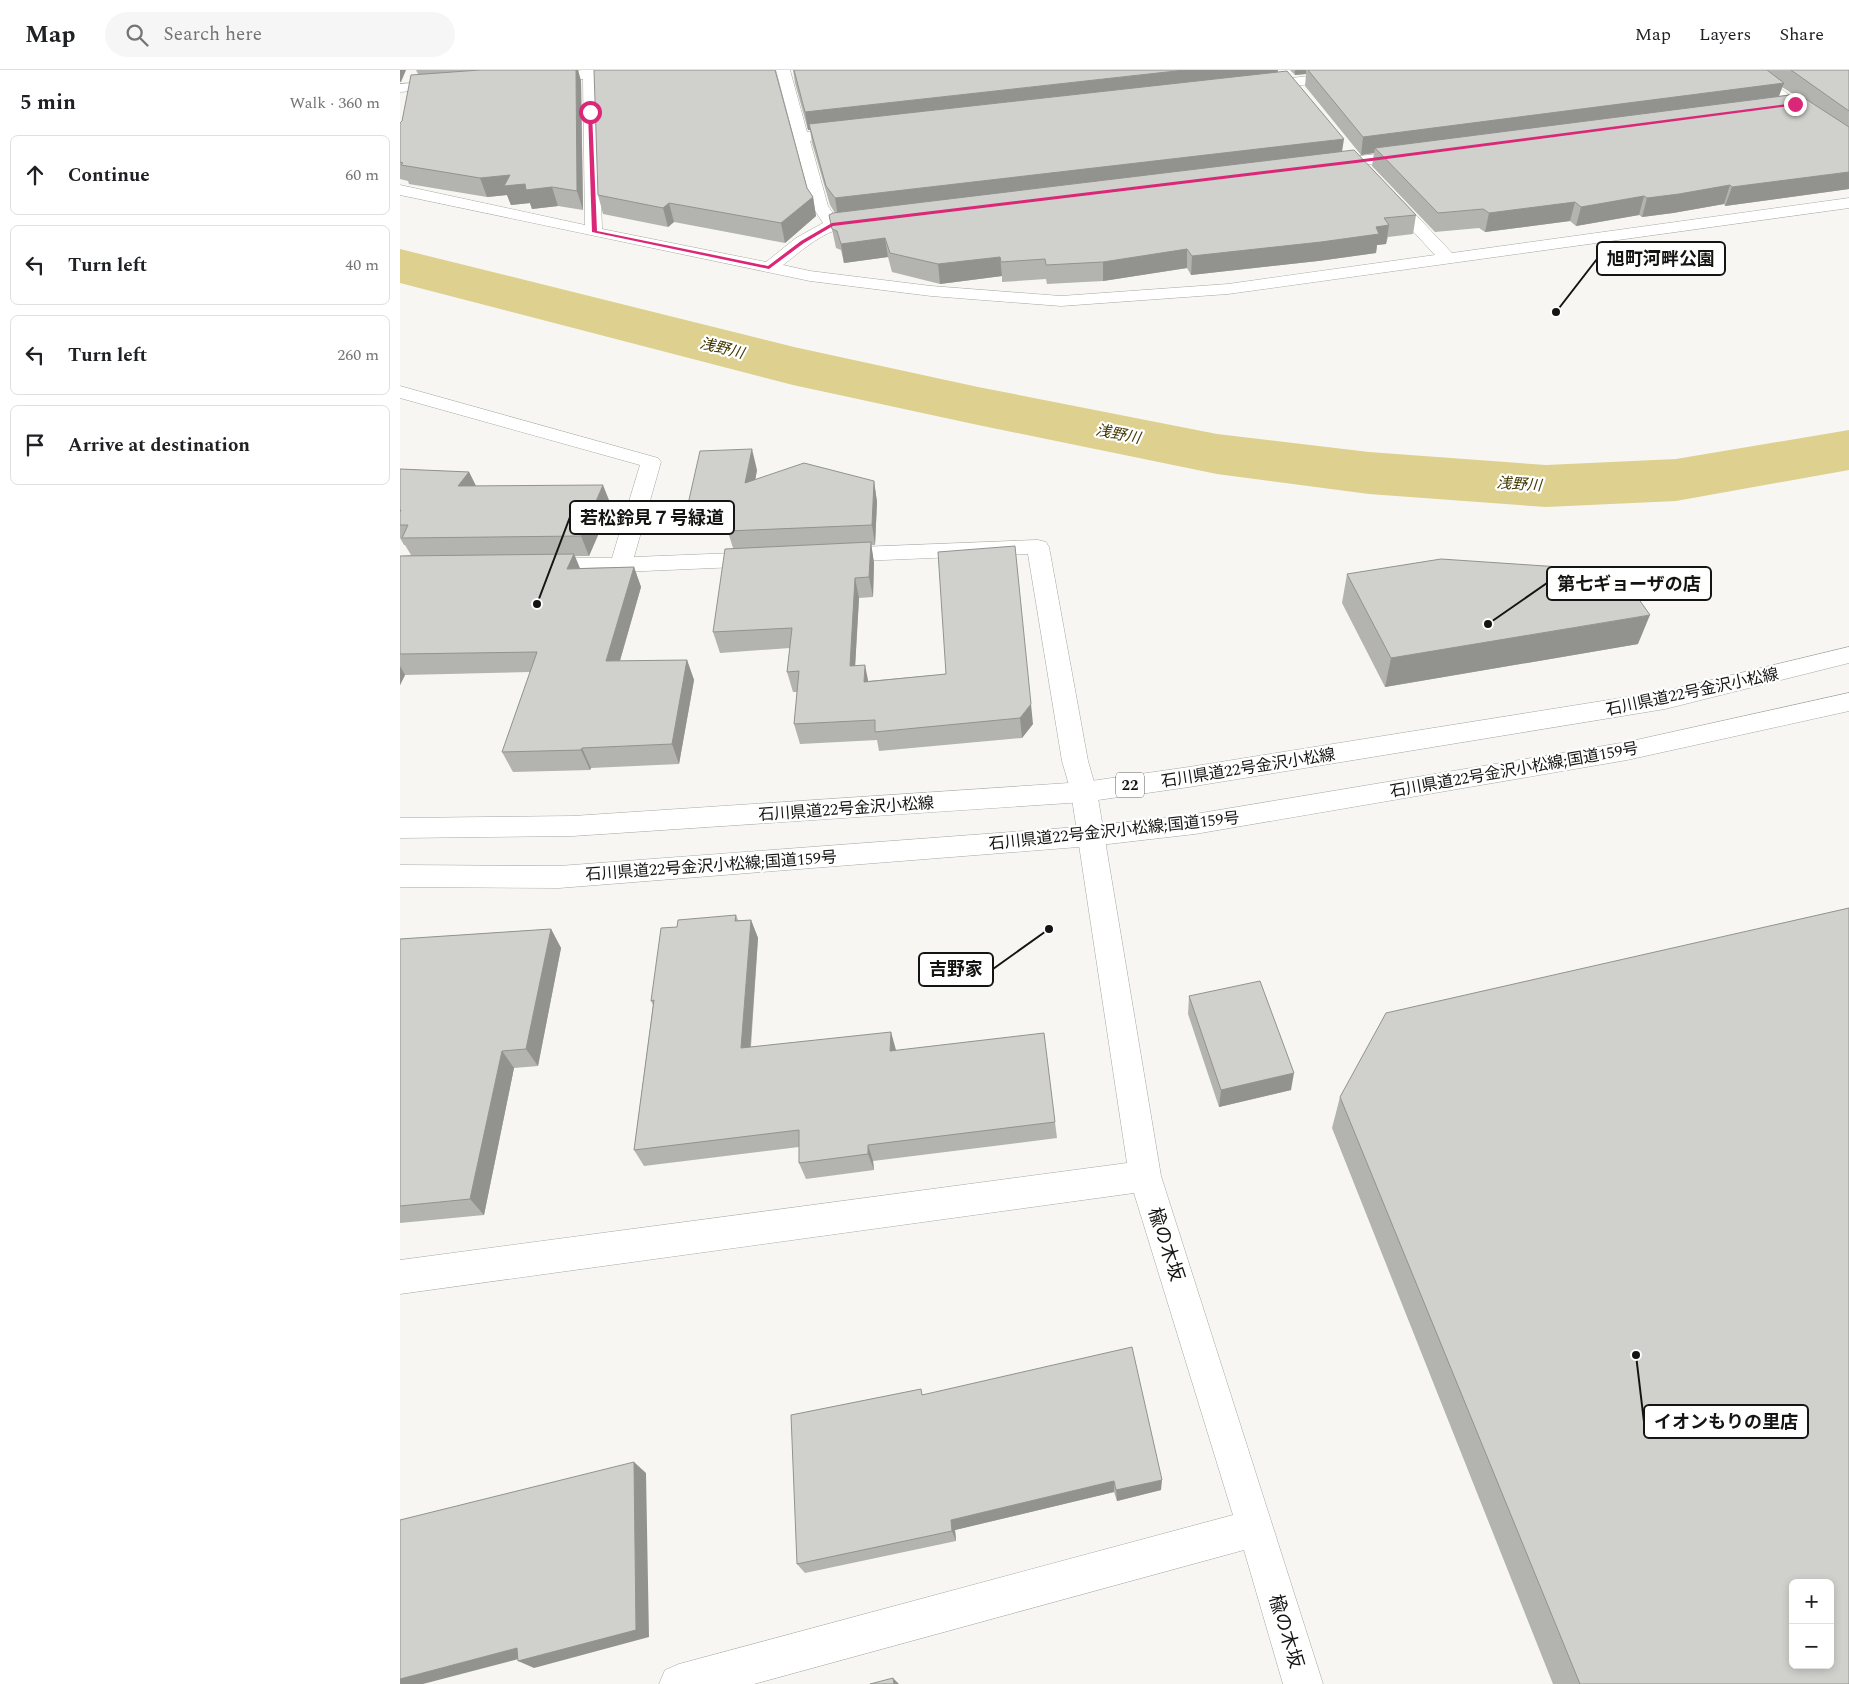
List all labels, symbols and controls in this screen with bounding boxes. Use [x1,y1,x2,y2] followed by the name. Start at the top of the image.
[105,12,455,57] search box
[25,17,75,53] text: Map
[163,20,262,49] text: Search here
[123,21,151,49] icon: search
[1635,21,1671,48] text: Map
[1699,21,1751,48] text: Layers
[1779,21,1824,48] text: Share
[20,87,76,119] text: 5 min
[289,91,380,115] text: Walk · 360 m
[1784,93,1807,116] route end
[579,101,602,124] route start
[21,161,49,189] icon: ahead
[68,161,150,190] text: Continue
[345,163,379,187] text: 60 m
[1597,242,1725,275] callout: 旭町河畔公園
[1607,246,1715,273] text: 旭町河畔公園
[21,251,49,279] icon: left
[68,251,147,280] text: Turn left
[345,253,379,277] text: 40 m
[697,332,748,366] water label: 浅野川
[21,341,49,369] icon: left
[68,341,147,370] text: Turn left
[337,343,379,367] text: 260 m
[1094,419,1144,450] water label: 浅野川
[21,431,49,459] icon: arrive
[68,431,250,460] text: Arrive at destination
[1496,471,1544,498] water label: 浅野川
[570,501,734,534] callout: 若松鈴見７号緑道
[580,505,724,532] text: 若松鈴見７号緑道
[1547,567,1711,600] callout: 第七ギョーザの店
[1557,571,1701,598] text: 第七ギョーザの店
[1604,662,1781,722] street label: 石川県道22号金沢小松線
[1388,736,1640,804] street label: 石川県道22号金沢小松線;国道159号
[1159,742,1337,794] street label: 石川県道22号金沢小松線
[1116,772,1144,798] road number: 22
[757,791,935,827] street label: 石川県道22号金沢小松線
[988,806,1241,856] street label: 石川県道22号金沢小松線;国道159号
[585,845,838,887] street label: 石川県道22号金沢小松線;国道159号
[919,953,993,986] callout: 吉野家
[929,956,983,983] text: 吉野家
[1140,1204,1191,1285] street label: 楡の木坂
[1644,1405,1808,1438] callout: イオンもりの里店
[1654,1409,1798,1436] text: イオンもりの里店
[1789,1579,1834,1669] map controls
[1789,1579,1834,1624] button: +
[1261,1591,1311,1672] street label: 楡の木坂
[1789,1624,1834,1669] button: −

